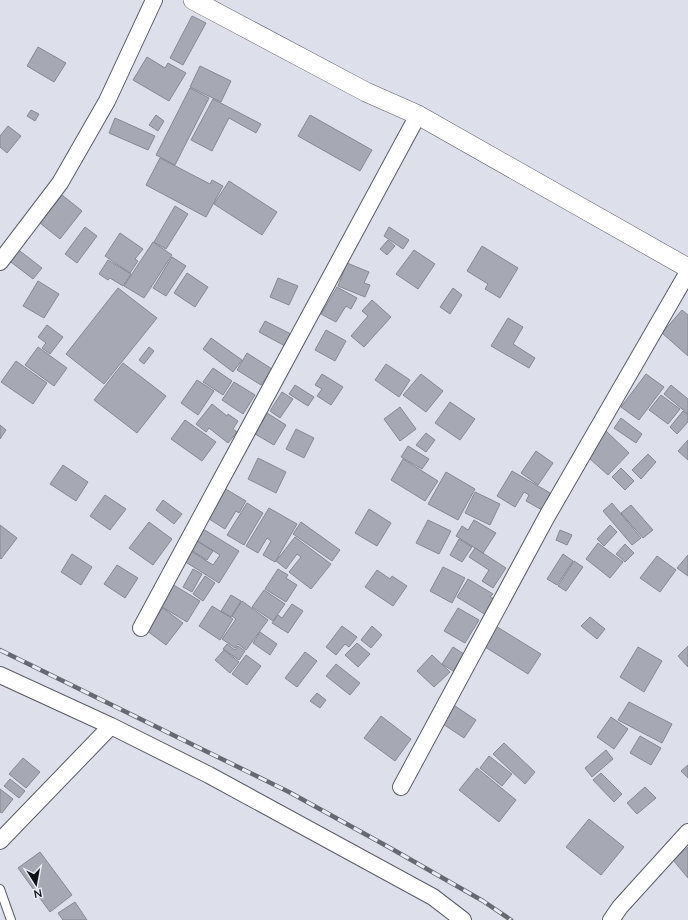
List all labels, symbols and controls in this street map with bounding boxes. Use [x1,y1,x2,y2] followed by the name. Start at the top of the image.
[16,864,56,904] north arrow
[32,886,43,901] text: N

